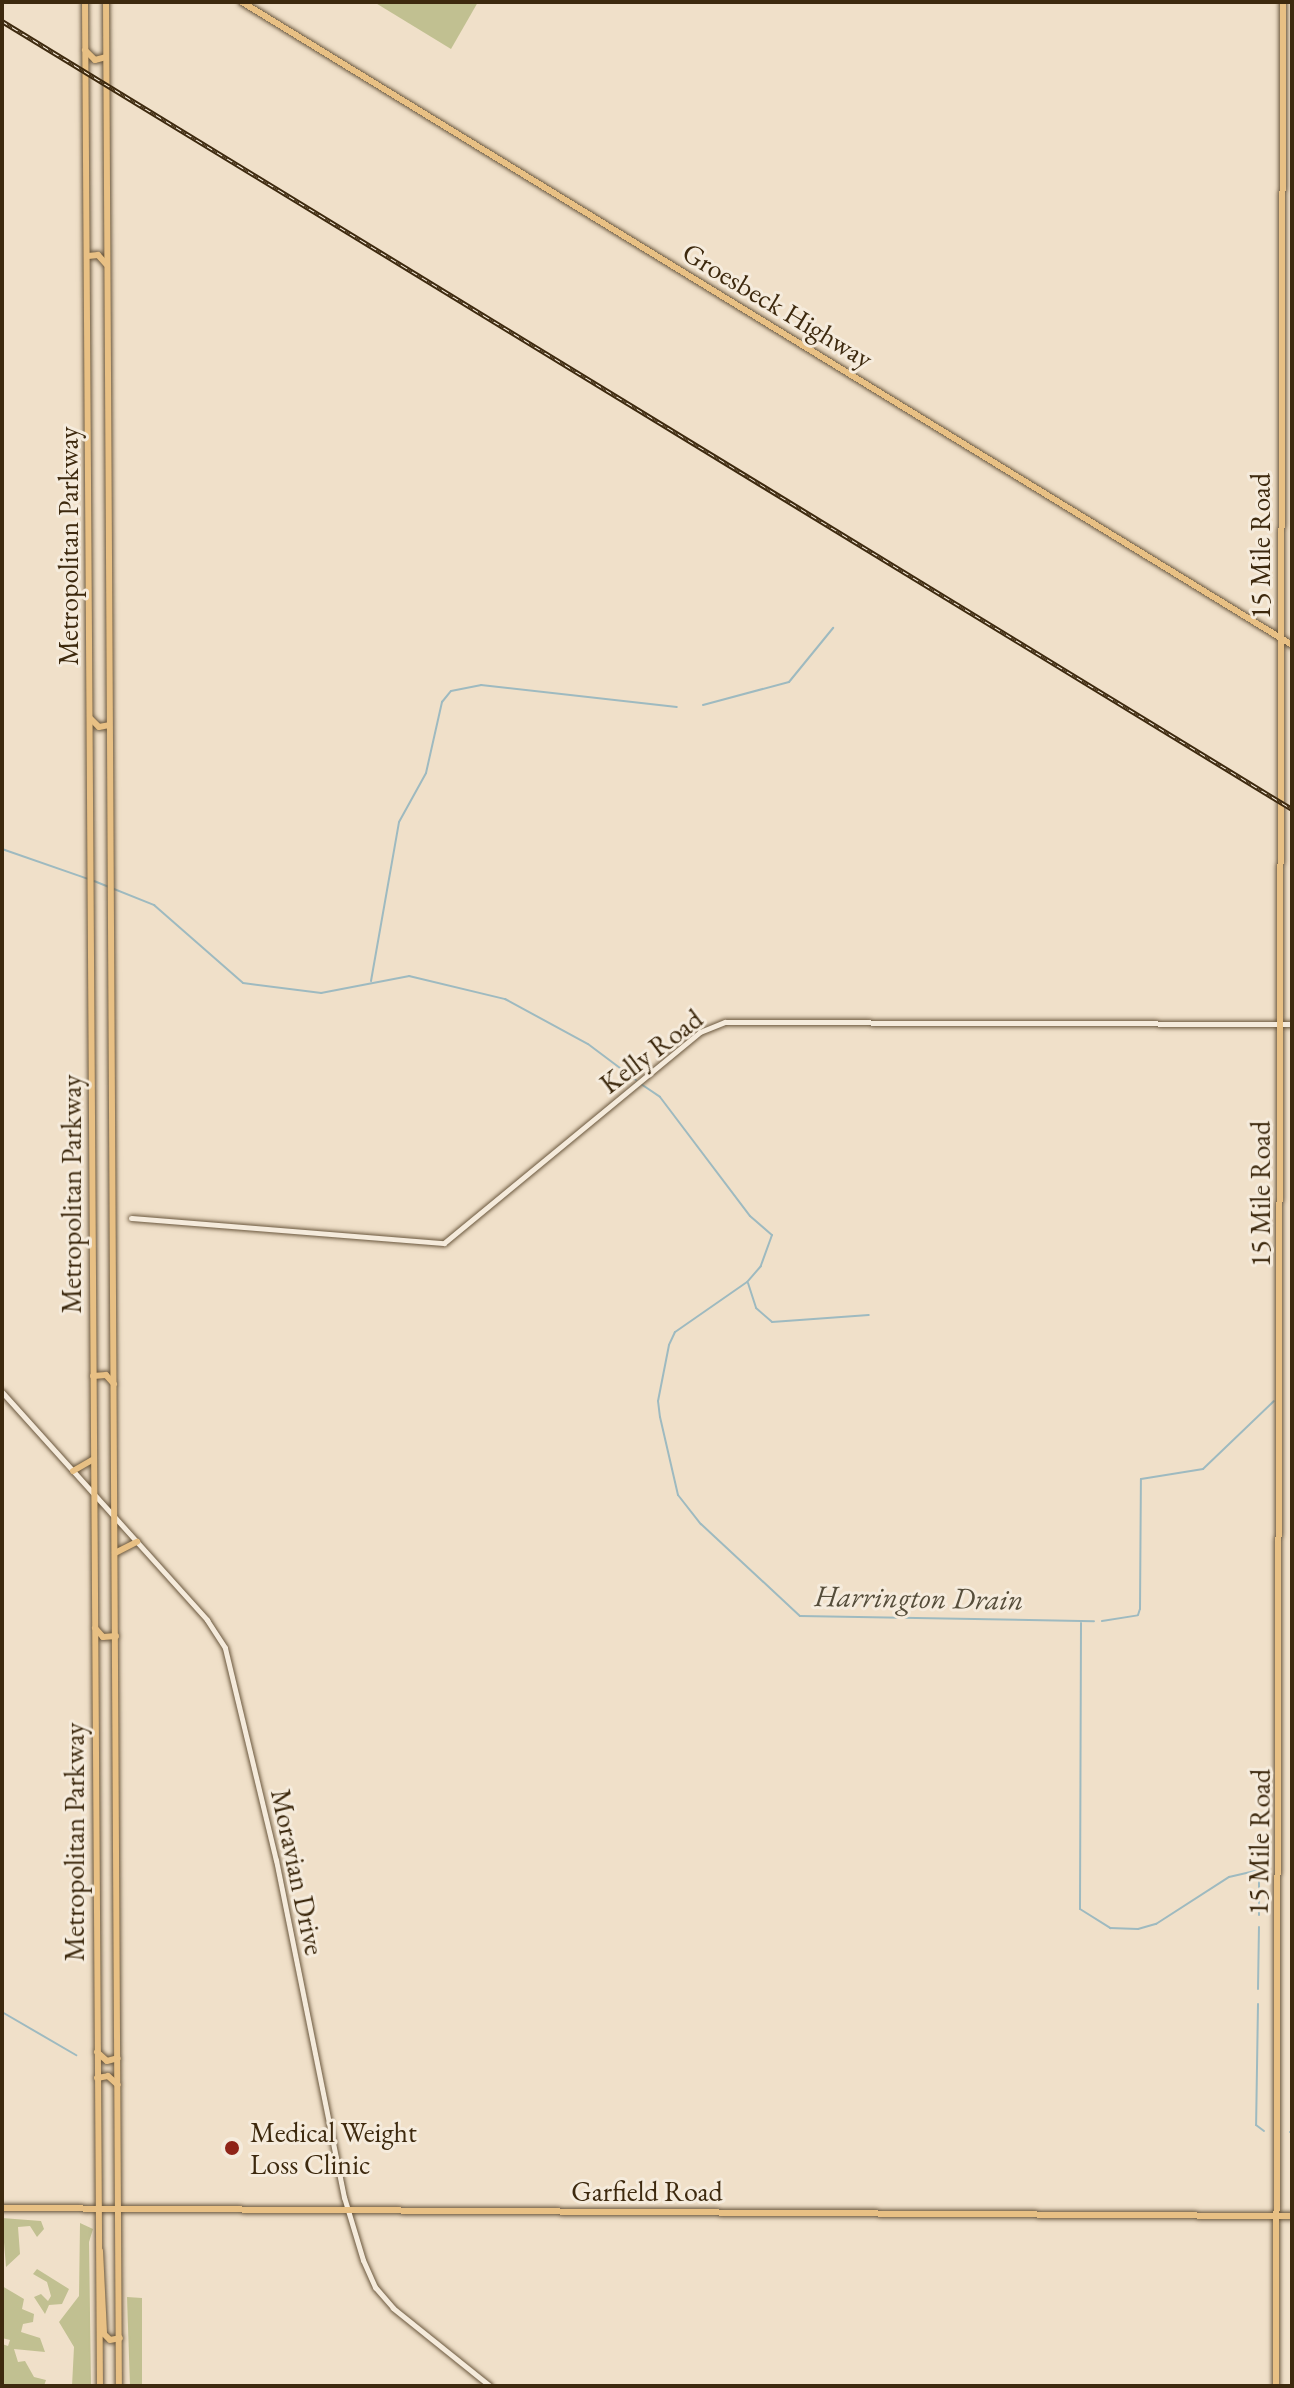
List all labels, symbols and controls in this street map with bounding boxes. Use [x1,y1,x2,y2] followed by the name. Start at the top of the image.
[677,235,879,375] street label: Groesbeck Highway
[51,426,85,666] street label: Metropolitan Parkway
[1243,473,1277,619] street label: 15 Mile Road
[593,1002,709,1100] street label: Kelly Road
[54,1074,88,1314] street label: Metropolitan Parkway
[1243,1121,1277,1267] street label: 15 Mile Road
[814,1578,1024,1618] water label: Harrington Drain
[57,1722,91,1962] street label: Metropolitan Parkway
[1241,1769,1277,1915] street label: 15 Mile Road
[264,1786,332,1958] street label: Moravian Drive
[250,2115,417,2181] place label: Medical Weight Loss Clinic
[221,2137,243,2159] marker: Medical Weight Loss Clinic
[571,2174,723,2208] street label: Garfield Road

